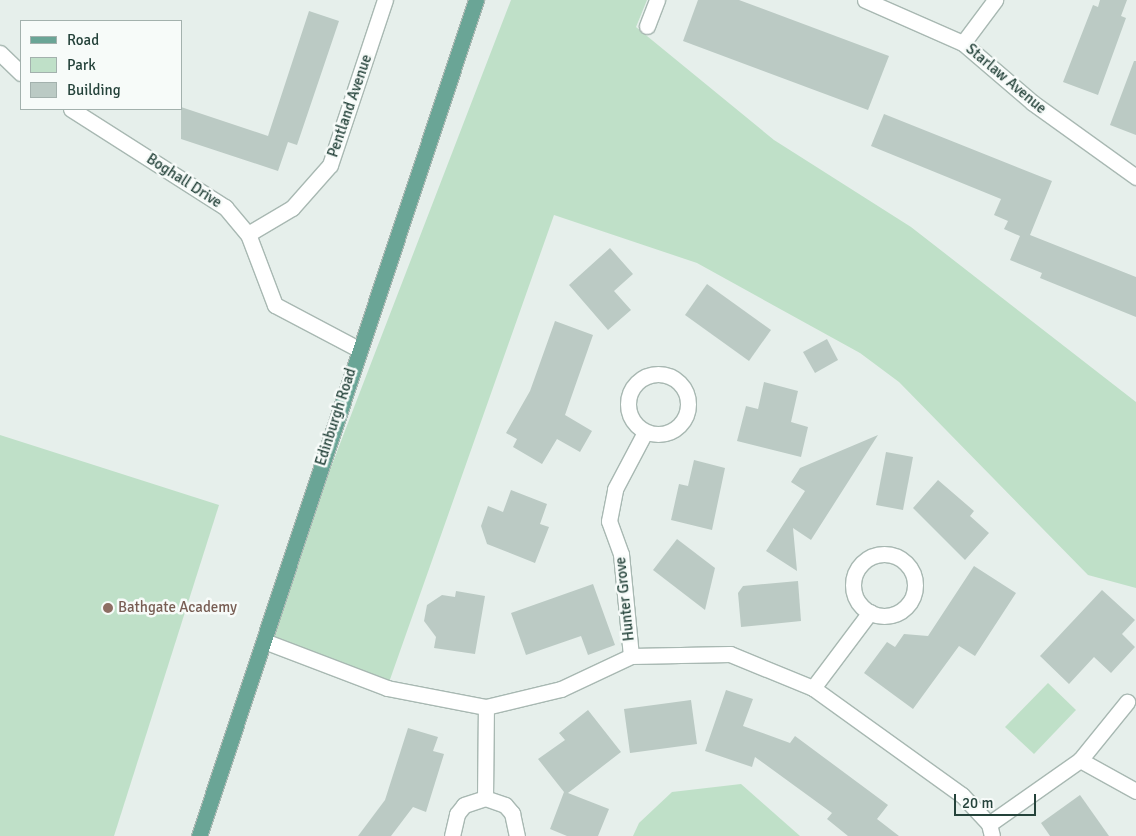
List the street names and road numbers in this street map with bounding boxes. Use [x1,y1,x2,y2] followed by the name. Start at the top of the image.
[962,40,1050,118] street label: Starlaw Avenue
[324,52,376,160] street label: Pentland Avenue
[143,150,225,212] street label: Boghall Drive
[312,366,360,468] street label: Edinburgh Road
[612,556,638,642] street label: Hunter Grove

